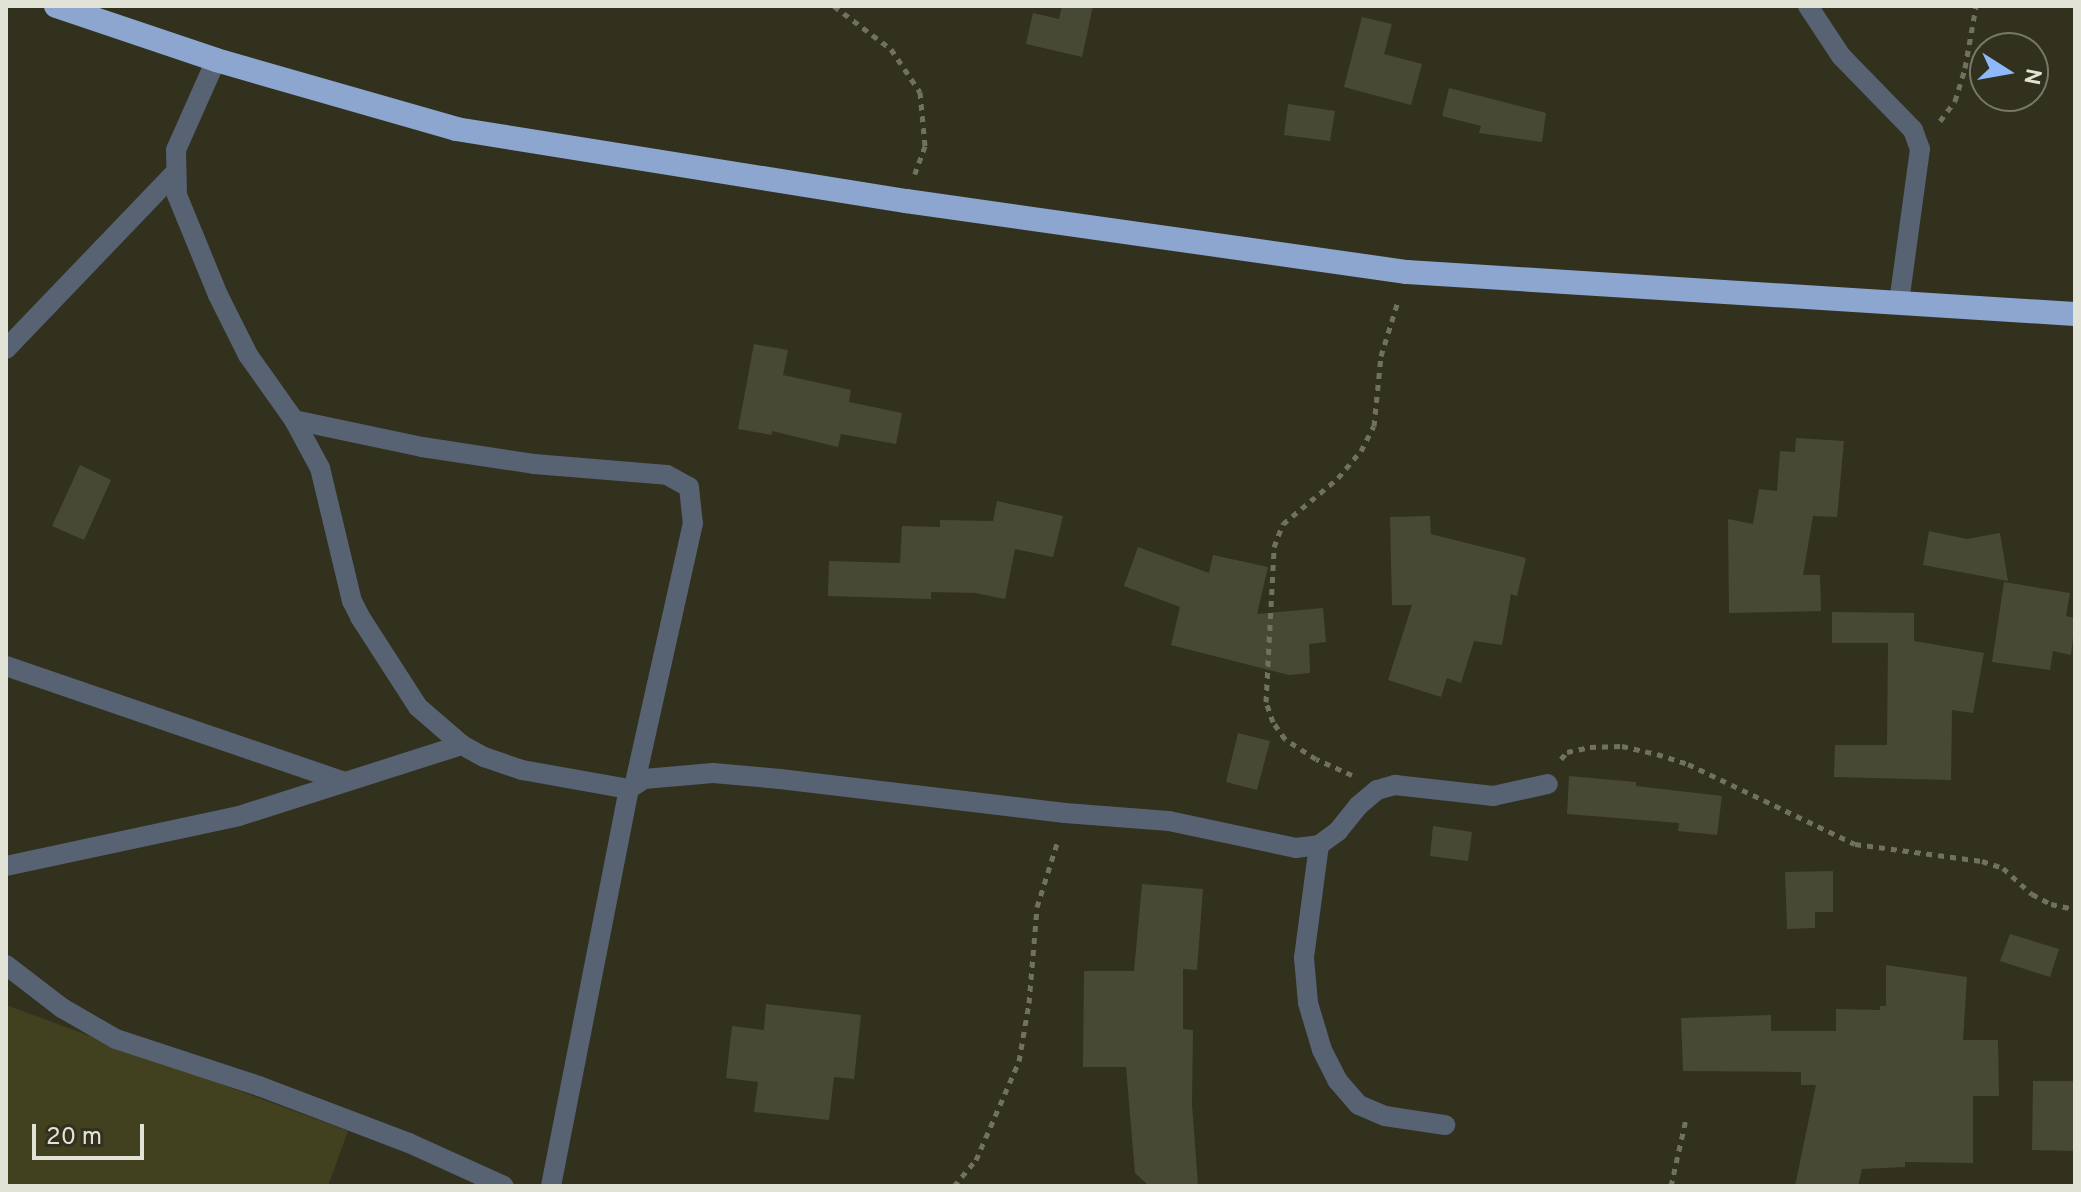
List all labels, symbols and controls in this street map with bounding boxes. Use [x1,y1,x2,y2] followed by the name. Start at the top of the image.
[1969,32,2049,112] north arrow
[2016,66,2046,87] text: N
[36,1108,148,1158] scale bar
[46,1123,102,1153] text: 20 m

